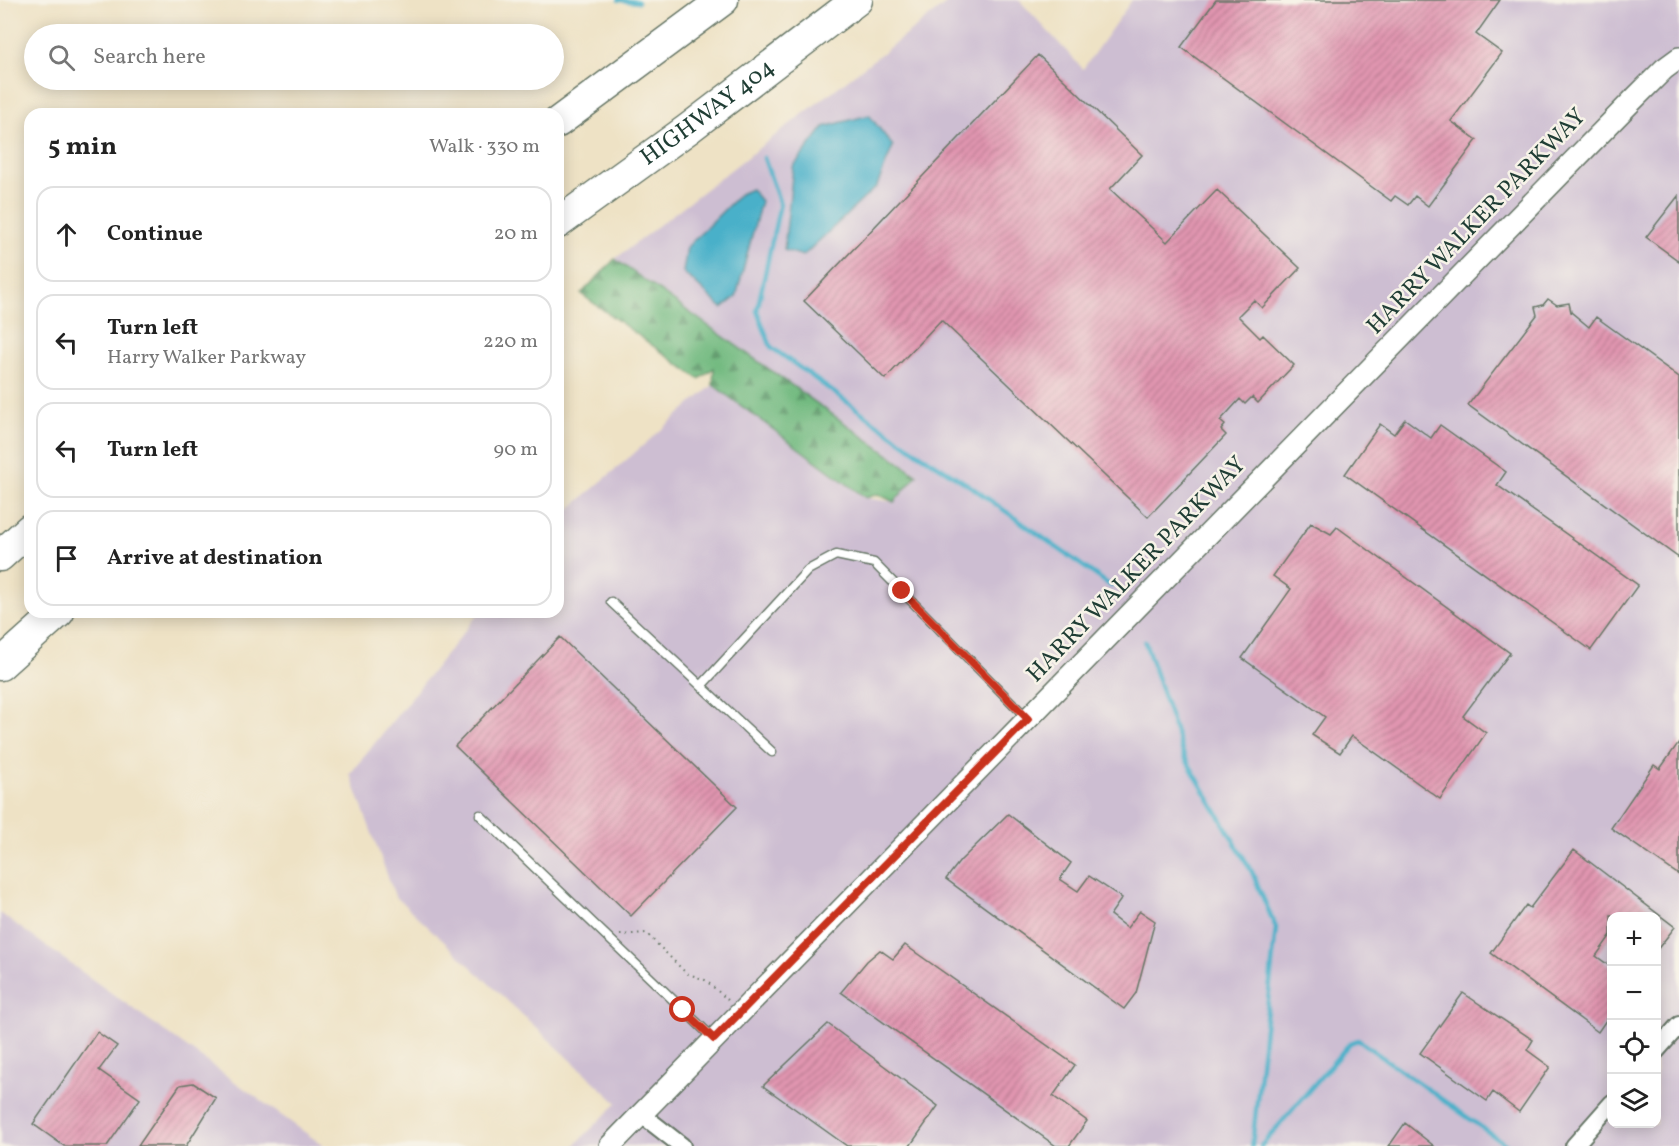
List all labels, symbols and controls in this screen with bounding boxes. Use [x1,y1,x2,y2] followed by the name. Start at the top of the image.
[24,24,564,90] search box
[45,41,78,74] icon: search
[93,42,206,73] text: Search here
[634,51,782,175] street label: HIGHWAY 404
[1359,101,1595,343] street label: HARRY WALKER PARKWAY
[48,129,117,165] text: 5 min
[429,133,540,161] text: Walk · 330 m
[50,218,83,251] icon: ahead
[107,219,203,250] text: Continue
[494,220,538,248] text: 20 m
[107,313,198,344] text: Turn left
[50,326,83,359] icon: left
[483,328,538,356] text: 220 m
[107,344,306,372] text: Harry Walker Parkway
[50,434,83,467] icon: left
[107,435,198,466] text: Turn left
[494,436,538,464] text: 90 m
[1019,449,1255,691] street label: HARRY WALKER PARKWAY
[50,542,83,575] icon: arrive
[107,543,323,574] text: Arrive at destination
[888,577,914,603] route end
[1607,912,1661,1128] map controls
[1607,912,1661,966] button: +
[1607,966,1661,1020] button: −
[669,996,695,1022] route start
[1607,1020,1661,1074] button: locate
[1607,1074,1661,1128] button: layers

